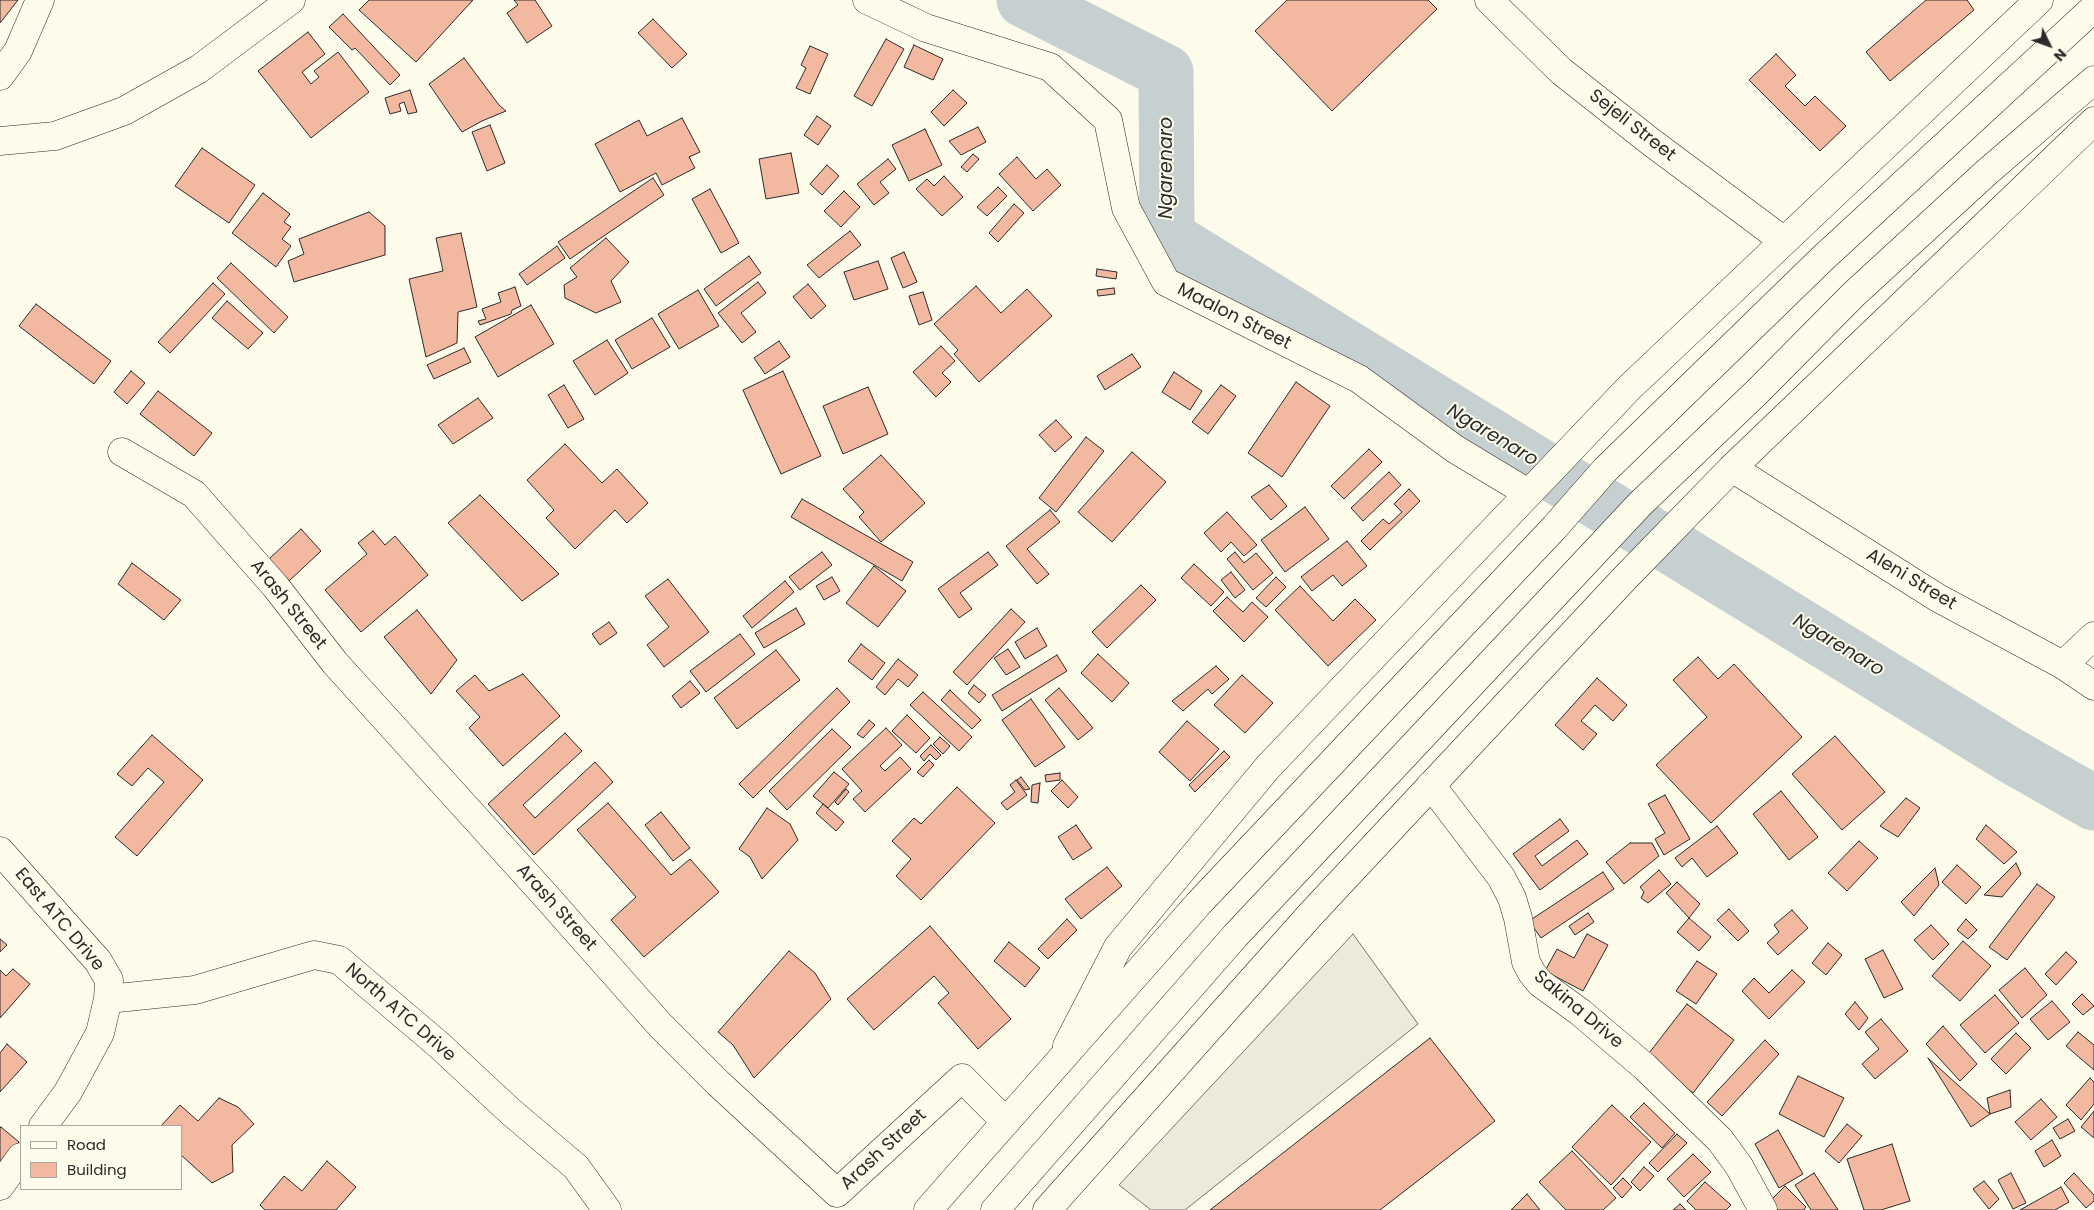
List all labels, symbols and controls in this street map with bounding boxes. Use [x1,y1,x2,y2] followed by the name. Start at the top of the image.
[2024,20,2074,70] north arrow
[2049,44,2071,66] text: N
[1584,86,1680,166] street label: Sejeli Street
[1156,117,1178,219] water label: Ngarenaro
[1173,279,1295,355] street label: Maalon Street
[1442,400,1542,472] water label: Ngarenaro
[1862,545,1960,615] street label: Aleni Street
[245,556,331,654] street label: Arash Street
[1788,610,1888,682] water label: Ngarenaro
[511,860,601,956] street label: Arash Street
[10,864,108,976] street label: East ATC Drive
[340,959,460,1067] street label: North ATC Drive
[1529,966,1627,1054] street label: Sakina Drive
[837,1105,931,1195] street label: Arash Street
[20,1125,182,1190] legend
[67,1134,106,1155] text: Road
[67,1159,127,1180] text: Building

